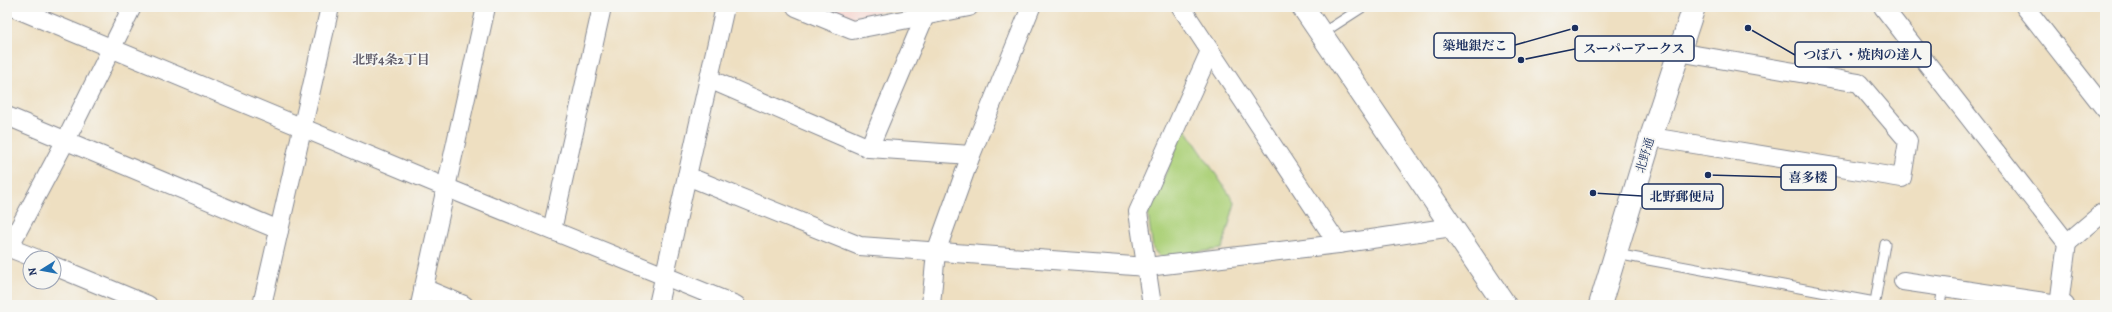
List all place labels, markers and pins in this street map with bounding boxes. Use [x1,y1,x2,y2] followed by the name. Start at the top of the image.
[1434,33,1515,58] callout: 築地銀だこ
[1575,36,1694,61] callout: スーパーアークス
[1795,42,1931,67] callout: つぼ八 ・焼肉の達人
[1781,165,1836,190] callout: 喜多楼
[1642,184,1723,209] callout: 北野郵便局

